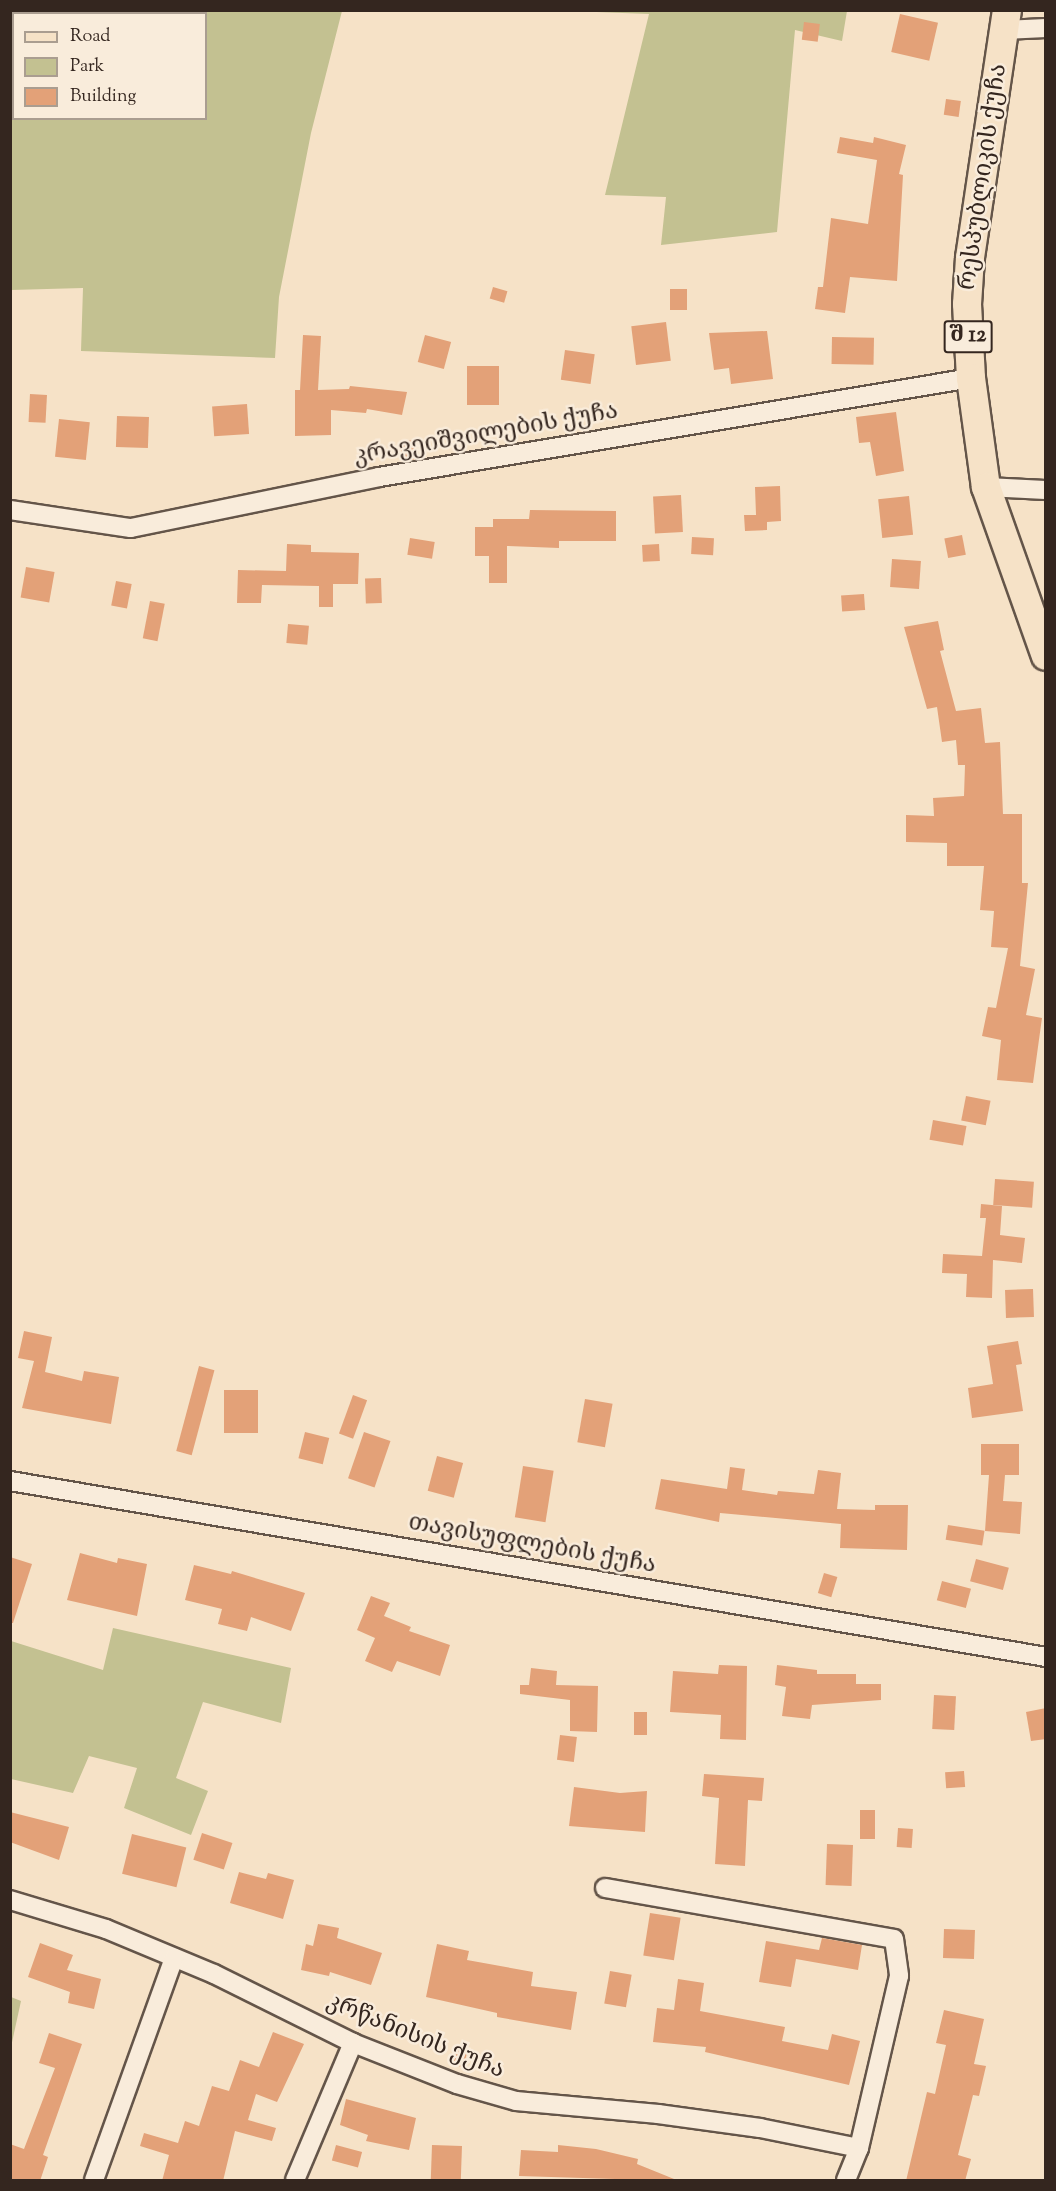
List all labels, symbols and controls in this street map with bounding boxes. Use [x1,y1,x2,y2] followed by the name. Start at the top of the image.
[12,12,207,120] legend
[70,24,110,50] text: Road
[70,54,104,80] text: Park
[954,62,1014,292] street label: რესპუბლიკის ქუჩა
[70,84,136,110] text: Building
[942,318,994,356] road number: შ 12
[352,398,620,472] street label: კრავეიშვილების ქუჩა
[406,1509,658,1581] street label: თავისუფლების ქუჩა
[322,1988,508,2086] street label: კრწანისის ქუჩა

